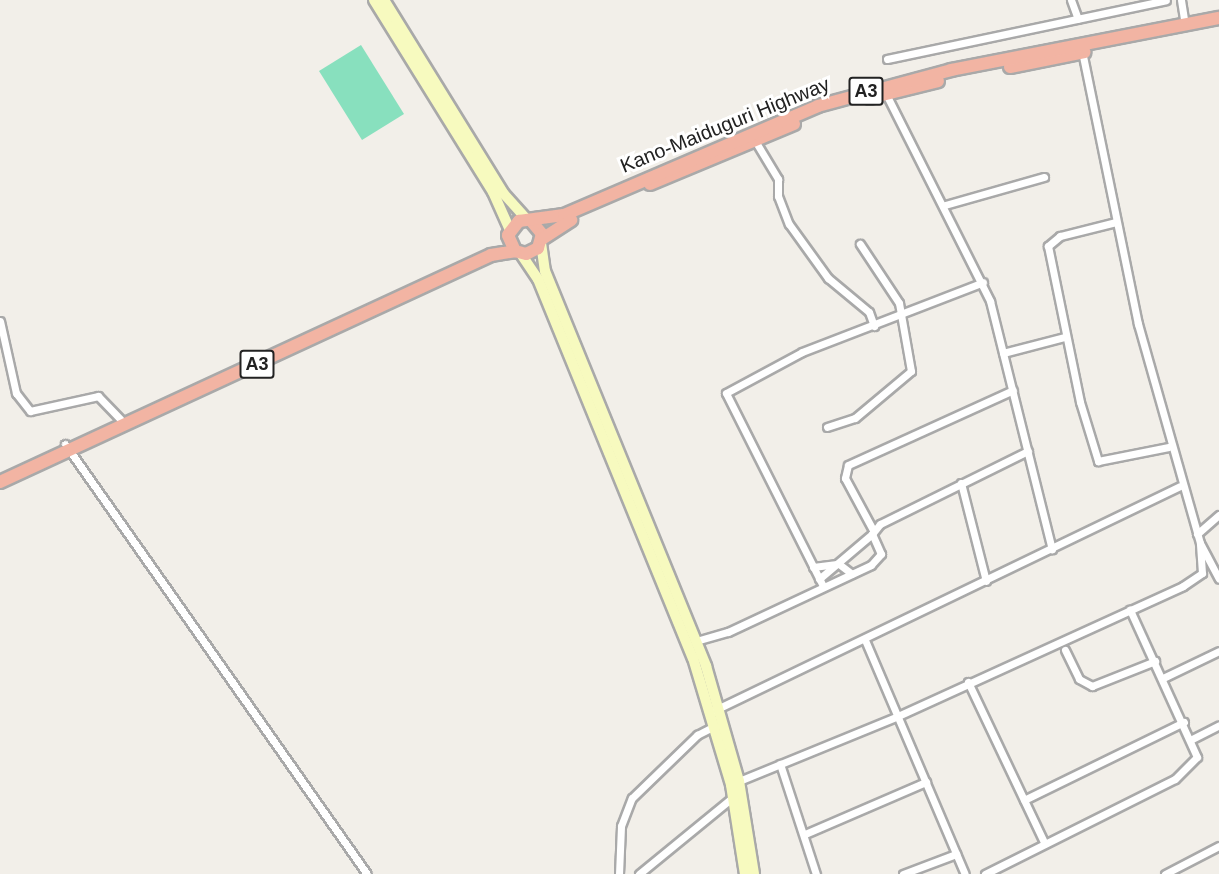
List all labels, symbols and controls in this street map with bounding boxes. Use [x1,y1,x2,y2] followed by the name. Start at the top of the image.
[617,72,833,178] street label: Kano-Maiduguri Highway
[848,76,884,106] road number: A3
[239,349,275,379] road number: A3

